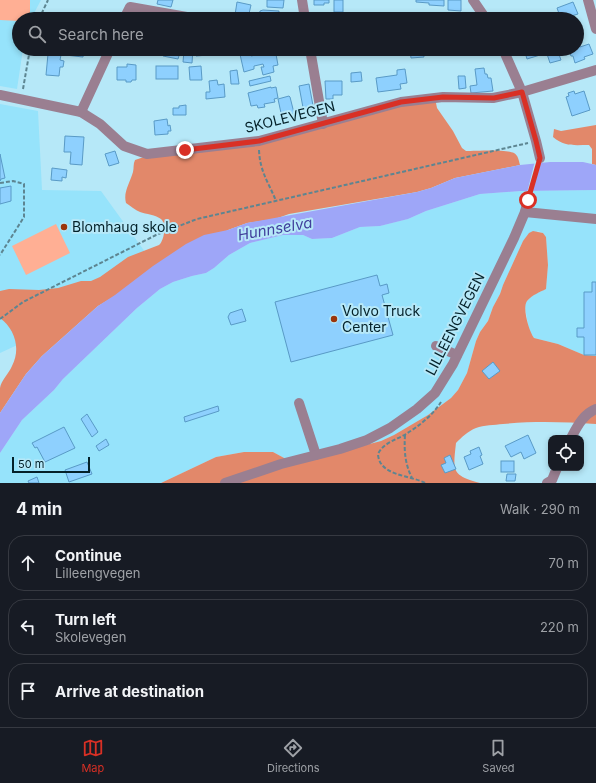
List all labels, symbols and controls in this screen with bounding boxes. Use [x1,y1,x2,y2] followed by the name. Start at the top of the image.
[12,12,584,56] search box
[26,23,48,45] icon: search
[58,25,144,44] text: Search here
[243,97,337,136] street label: SKOLEVEGEN
[176,141,194,159] route end
[519,191,537,209] route start
[236,213,314,244] water label: Hunnselva
[72,218,177,235] place label: Blomhaug skole
[59,222,69,232] marker: Blomhaug skole
[421,270,488,378] street label: LILLEENGVEGEN
[342,302,421,335] place label: Volvo Truck Center
[329,314,339,324] marker: Volvo Truck Center
[548,435,584,471] map controls
[548,435,584,471] button: locate
[12,455,90,474] scale bar
[18,457,44,471] text: 50 m
[16,499,62,519] text: 4 min
[500,501,580,517] text: Walk · 290 m
[55,546,122,565] text: Continue
[17,552,39,574] icon: ahead
[549,555,579,571] text: 70 m
[55,565,140,581] text: Lilleengvegen
[55,610,116,629] text: Turn left
[17,616,39,638] icon: left
[540,619,579,635] text: 220 m
[55,629,126,645] text: Skolevegen
[17,680,39,702] icon: arrive
[55,682,204,701] text: Arrive at destination
[81,737,104,775] tab: Map
[267,737,320,775] tab: Directions
[482,737,515,775] tab: Saved

